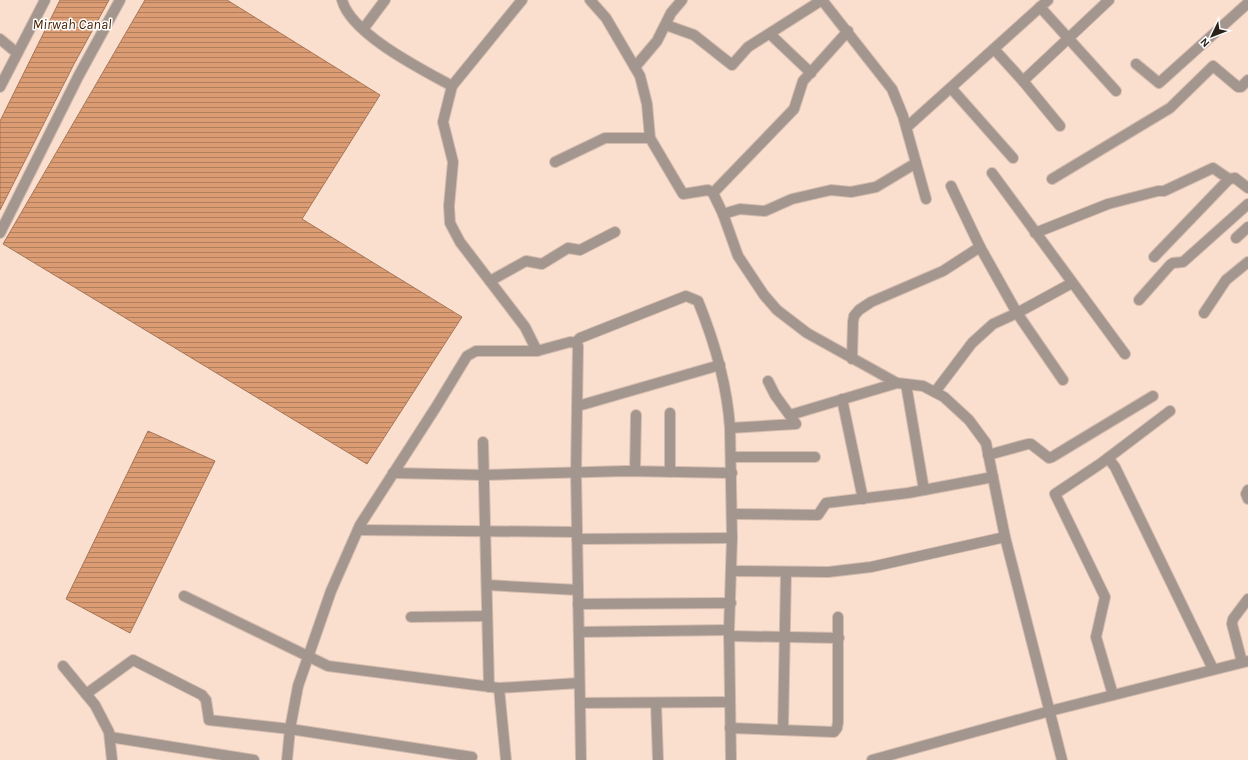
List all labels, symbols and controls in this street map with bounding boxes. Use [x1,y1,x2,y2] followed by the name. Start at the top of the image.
[32,16,112,33] water label: Mirwah Canal
[1192,16,1232,56] north arrow
[1198,35,1212,50] text: N

